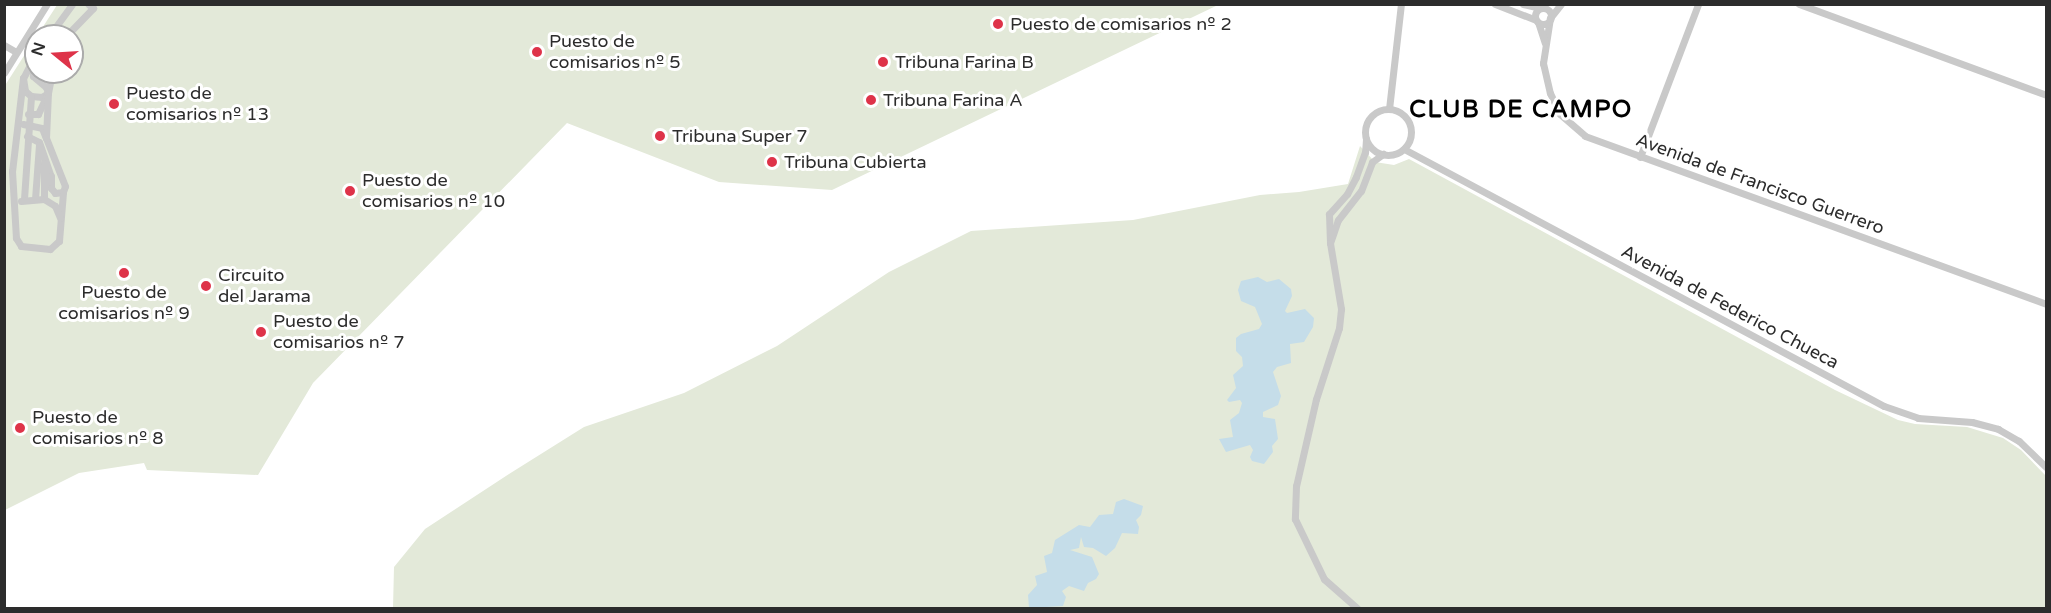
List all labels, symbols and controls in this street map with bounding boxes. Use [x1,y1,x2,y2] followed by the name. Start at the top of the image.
[1010,13,1232,35] place label: Puesto de comisarios nº 2
[991,17,1005,31] marker: Puesto de comisarios nº 2
[24,24,84,84] north arrow
[549,31,681,74] place label: Puesto de comisarios nº 5
[27,40,50,58] text: N
[530,45,544,59] marker: Puesto de comisarios nº 5
[895,51,1034,73] place label: Tribuna Farina B
[876,55,890,69] marker: Tribuna Farina B
[126,83,269,125] place label: Puesto de comisarios nº 13
[883,89,1023,111] place label: Tribuna Farina A
[864,93,878,107] marker: Tribuna Farina A
[1409,96,1633,124] district label: CLUB DE CAMPO
[107,97,121,111] marker: Puesto de comisarios nº 13
[672,125,808,147] place label: Tribuna Super 7
[653,129,667,143] marker: Tribuna Super 7
[1633,129,1887,239] street label: Avenida de Francisco Guerrero
[784,151,927,173] place label: Tribuna Cubierta
[765,155,779,169] marker: Tribuna Cubierta
[362,170,505,213] place label: Puesto de comisarios nº 10
[343,184,357,198] marker: Puesto de comisarios nº 10
[1618,240,1842,374] street label: Avenida de Federico Chueca
[218,265,311,308] place label: Circuito del Jarama
[117,266,131,280] marker: Puesto de comisarios nº 9
[199,279,213,293] marker: Circuito del Jarama
[58,282,190,324] place label: Puesto de comisarios nº 9
[273,311,405,354] place label: Puesto de comisarios nº 7
[254,325,268,339] marker: Puesto de comisarios nº 7
[32,407,164,450] place label: Puesto de comisarios nº 8
[13,421,27,435] marker: Puesto de comisarios nº 8

